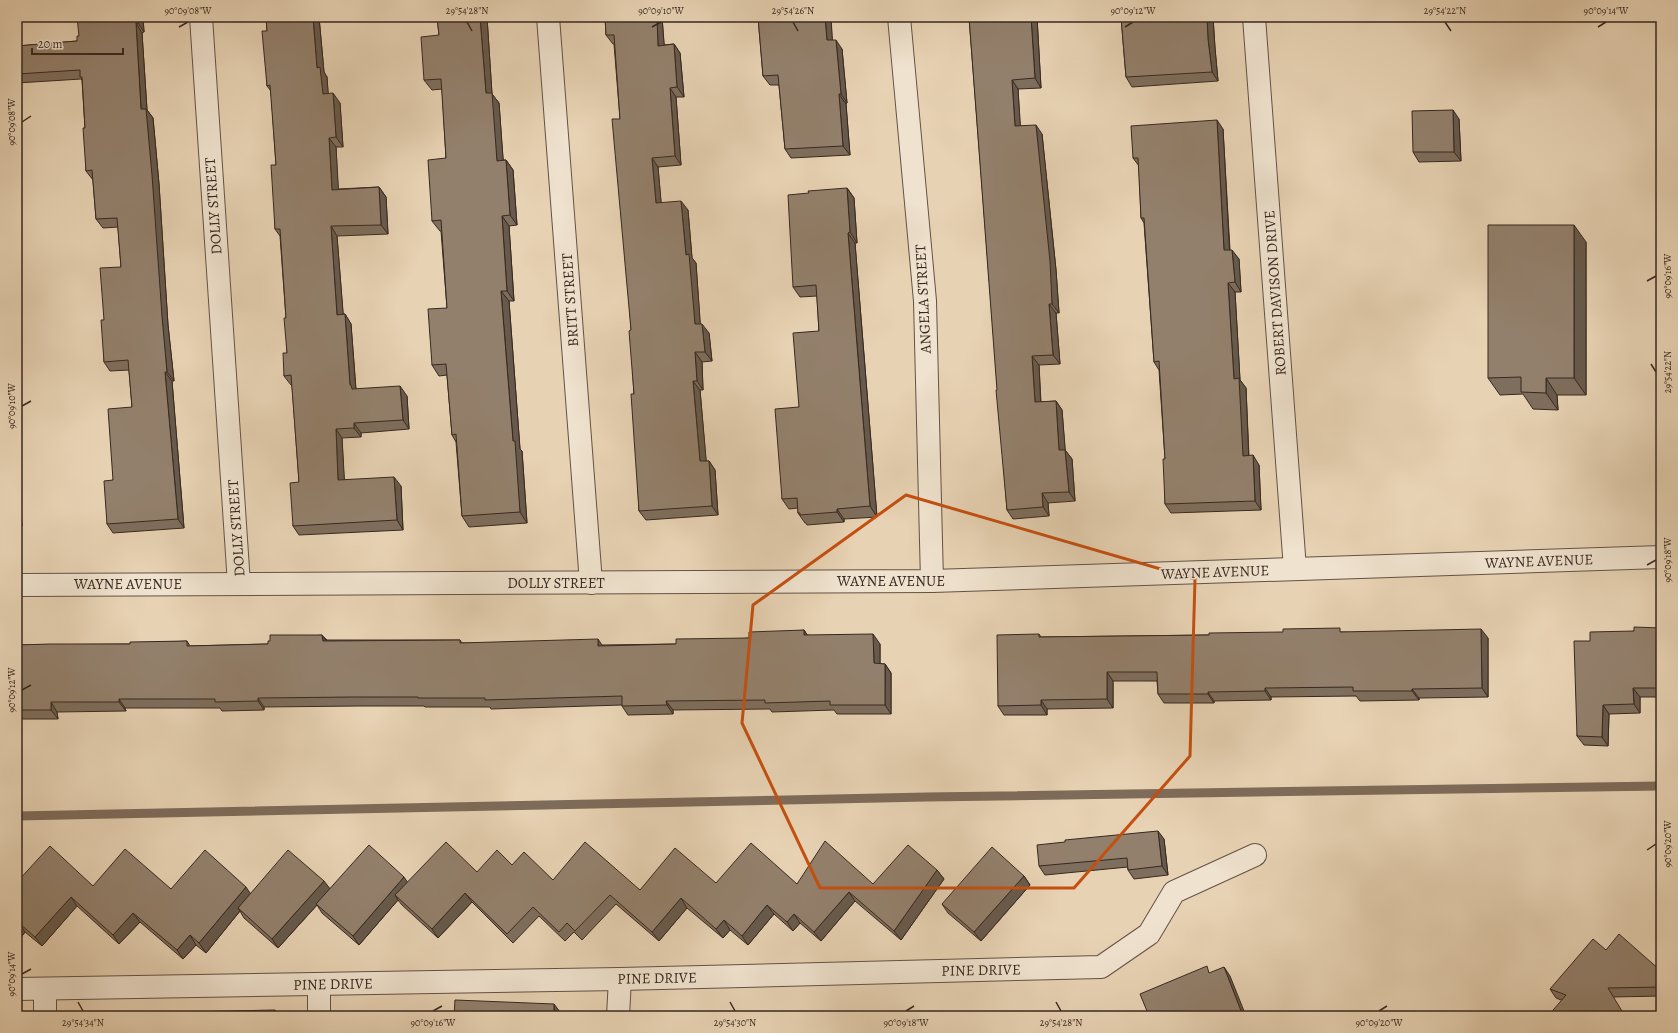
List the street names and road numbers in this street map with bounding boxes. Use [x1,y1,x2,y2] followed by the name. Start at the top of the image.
[200,156,226,255] street label: DOLLY STREET
[1259,210,1291,376] street label: ROBERT DAVISON DRIVE
[910,243,936,355] street label: ANGELA STREET
[557,252,583,348] street label: BRITT STREET
[223,478,249,577] street label: DOLLY STREET
[1484,549,1593,573] street label: WAYNE AVENUE
[1160,560,1269,584] street label: WAYNE AVENUE
[836,571,945,591] street label: WAYNE AVENUE
[507,573,606,593] street label: DOLLY STREET
[73,574,182,594] street label: WAYNE AVENUE
[941,959,1021,981] street label: PINE DRIVE
[617,967,697,989] street label: PINE DRIVE
[293,973,373,995] street label: PINE DRIVE

